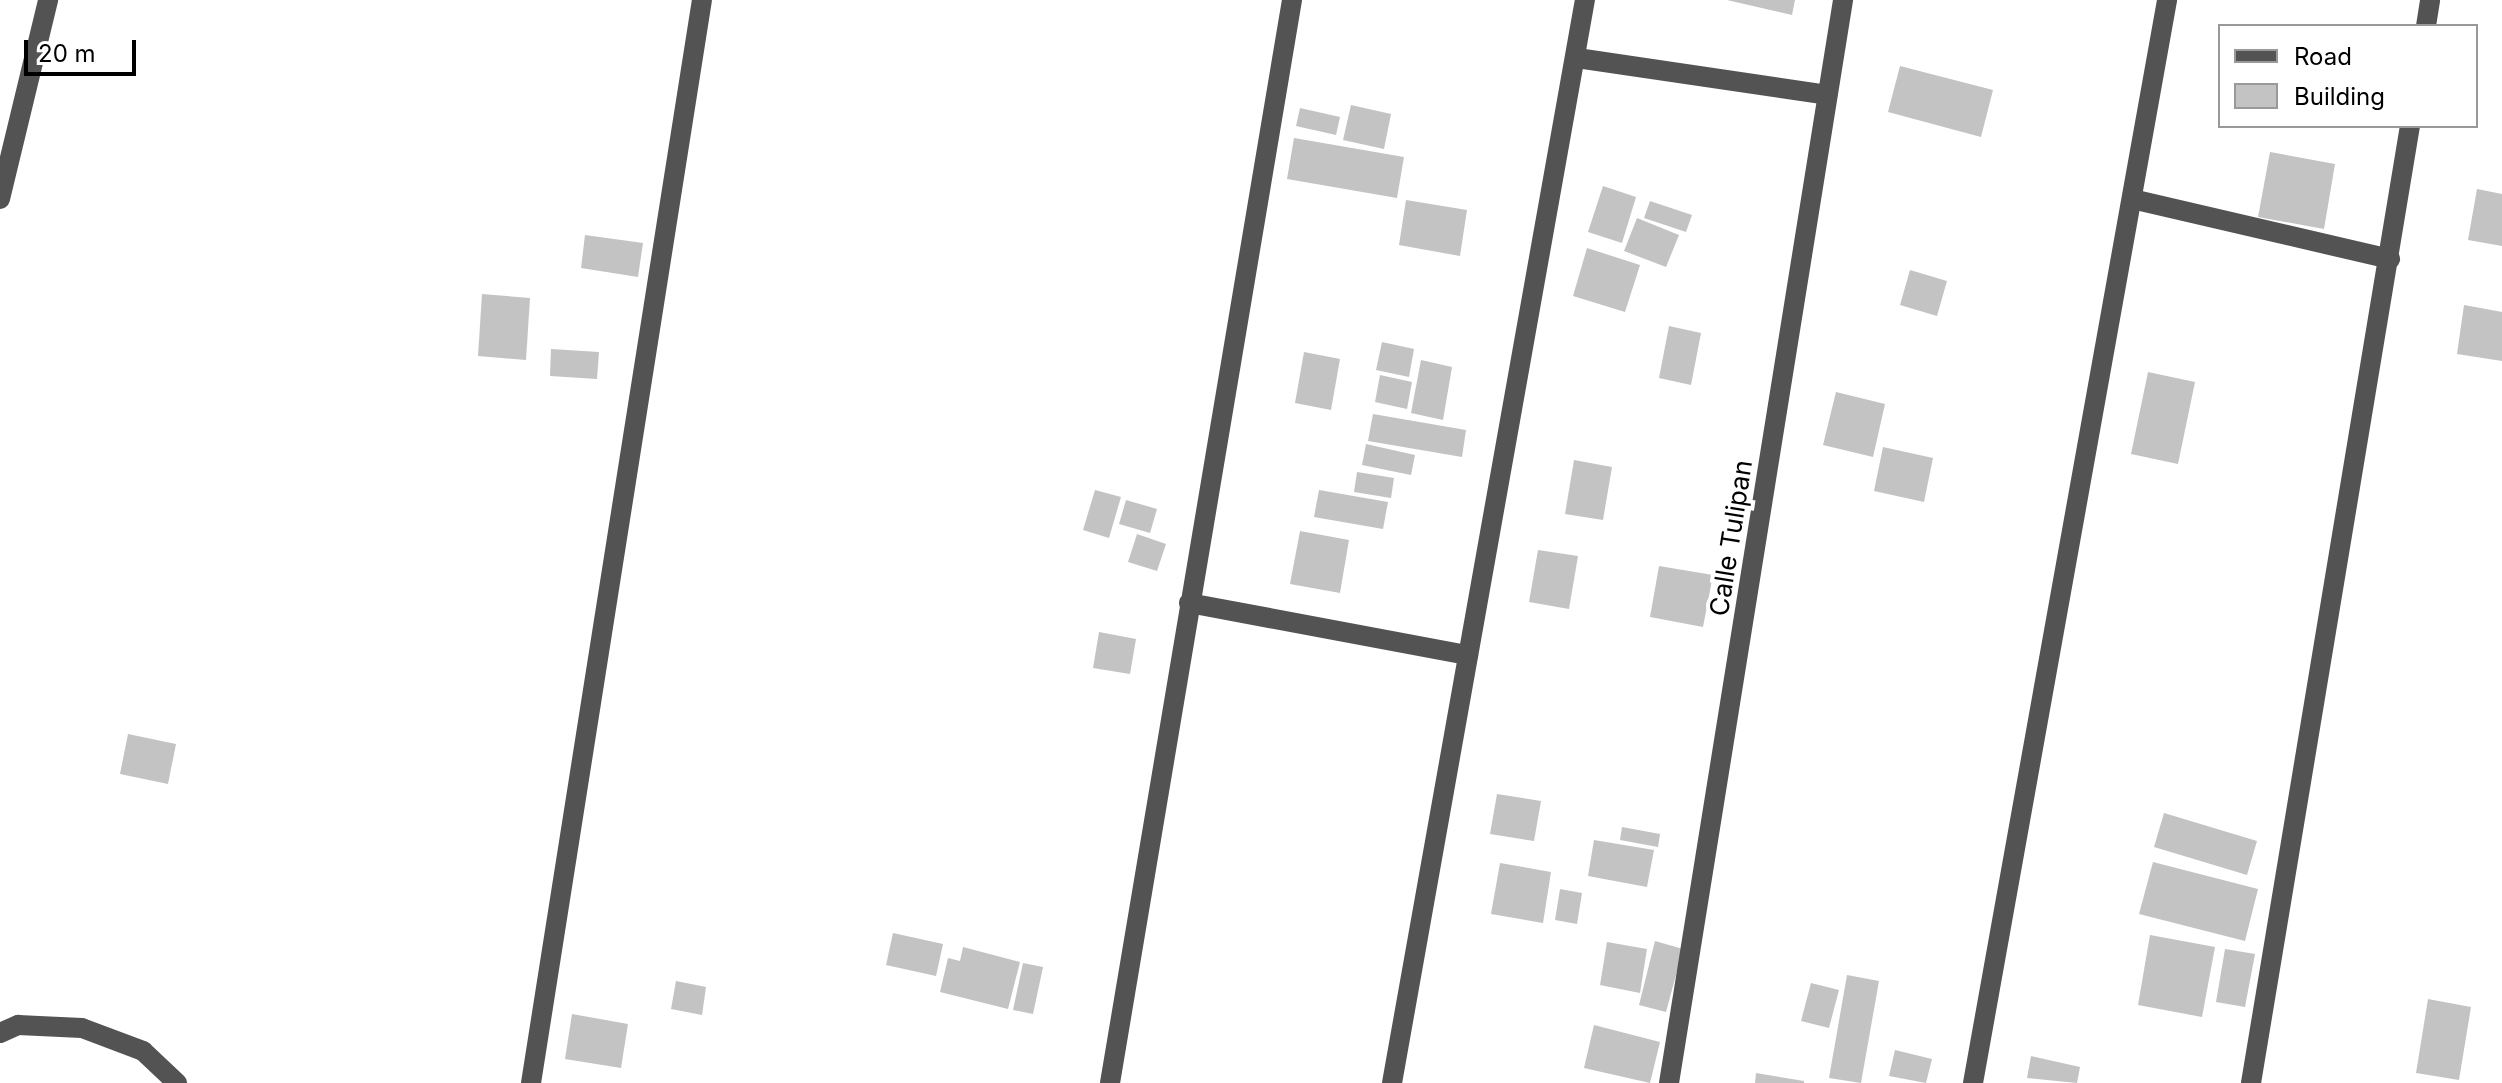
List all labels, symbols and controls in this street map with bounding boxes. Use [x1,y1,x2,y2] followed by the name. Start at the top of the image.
[28,24,140,74] scale bar
[2218,24,2478,128] legend
[38,39,96,68] text: 20 m
[2294,42,2352,71] text: Road
[2294,82,2385,111] text: Building
[1703,458,1759,618] street label: Calle Tulipan

